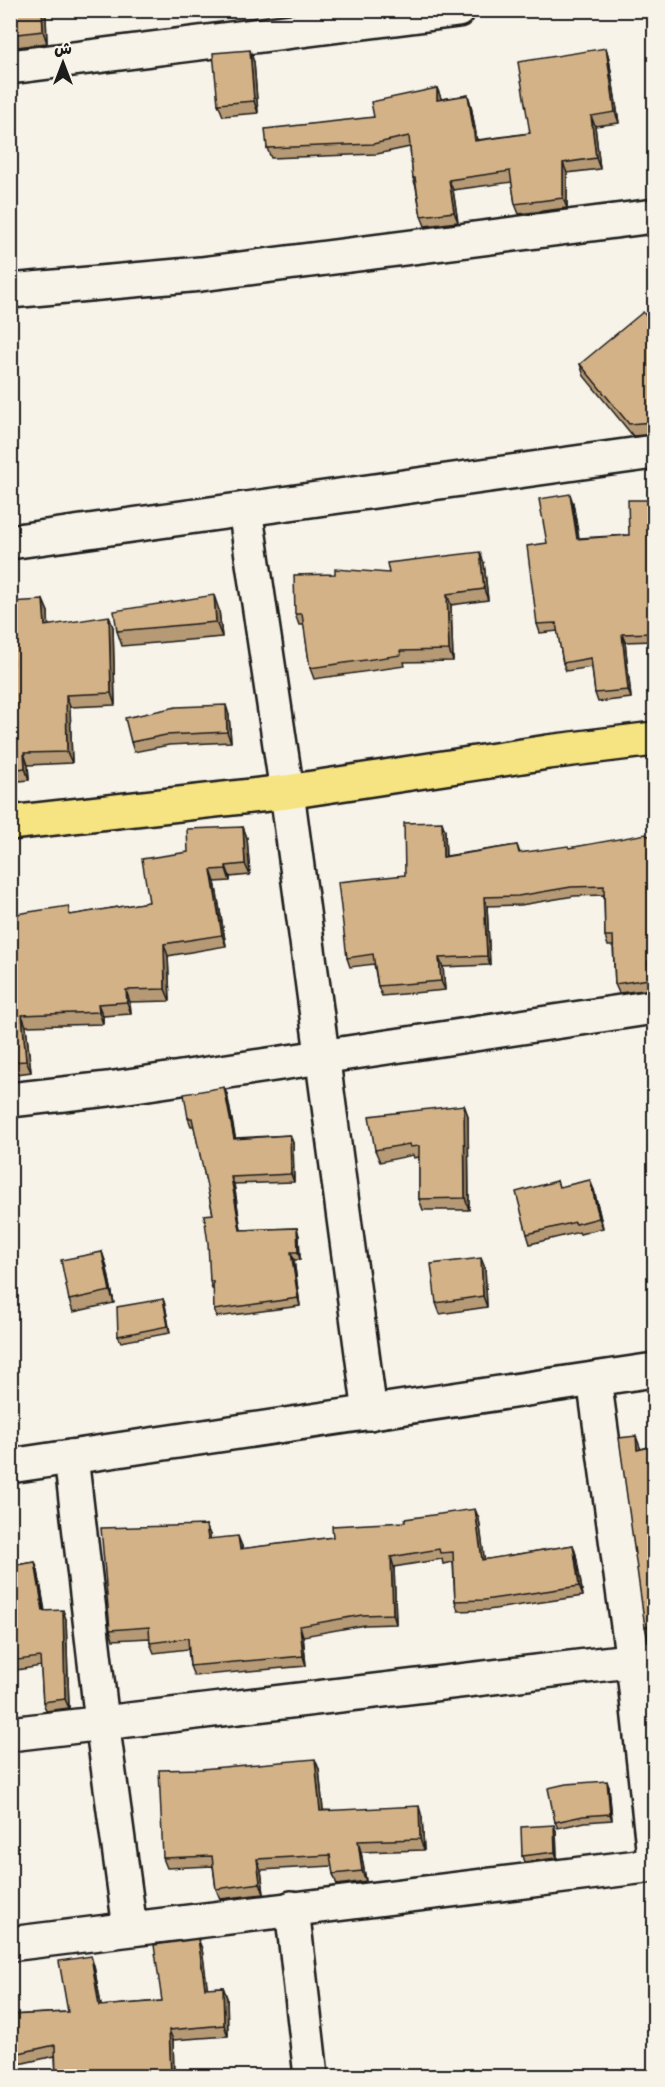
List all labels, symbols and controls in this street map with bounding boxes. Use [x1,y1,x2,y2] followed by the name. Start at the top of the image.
[33,33,93,93] north arrow
[54,38,72,60] text: ش

